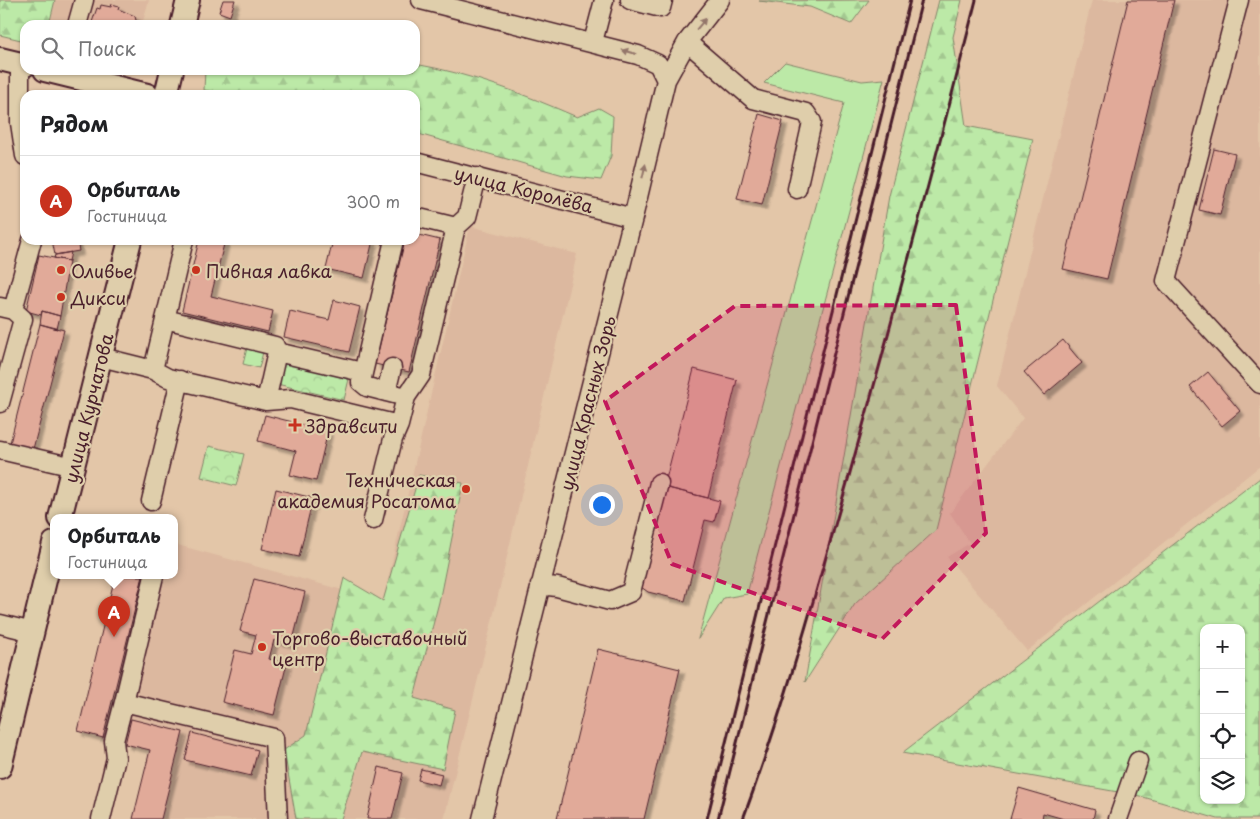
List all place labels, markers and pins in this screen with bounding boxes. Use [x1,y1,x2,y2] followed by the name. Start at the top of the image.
[71,257,134,284] place label: Оливье
[206,257,333,284] place label: Пивная лавка
[55,264,67,276] marker: Оливье
[190,264,202,276] marker: Пивная лавка
[70,284,126,311] place label: Дикси
[55,291,67,303] marker: Дикси
[304,412,398,439] place label: Здравсити
[289,419,301,431] marker: Здравсити
[277,466,456,514] place label: Техническая академия Росатома
[460,483,472,495] marker: Техническая академия Росатома
[98,596,130,637] pin: A
[272,624,468,672] place label: Торгово-выставочный центр
[256,641,268,653] marker: Торгово-выставочный центр

